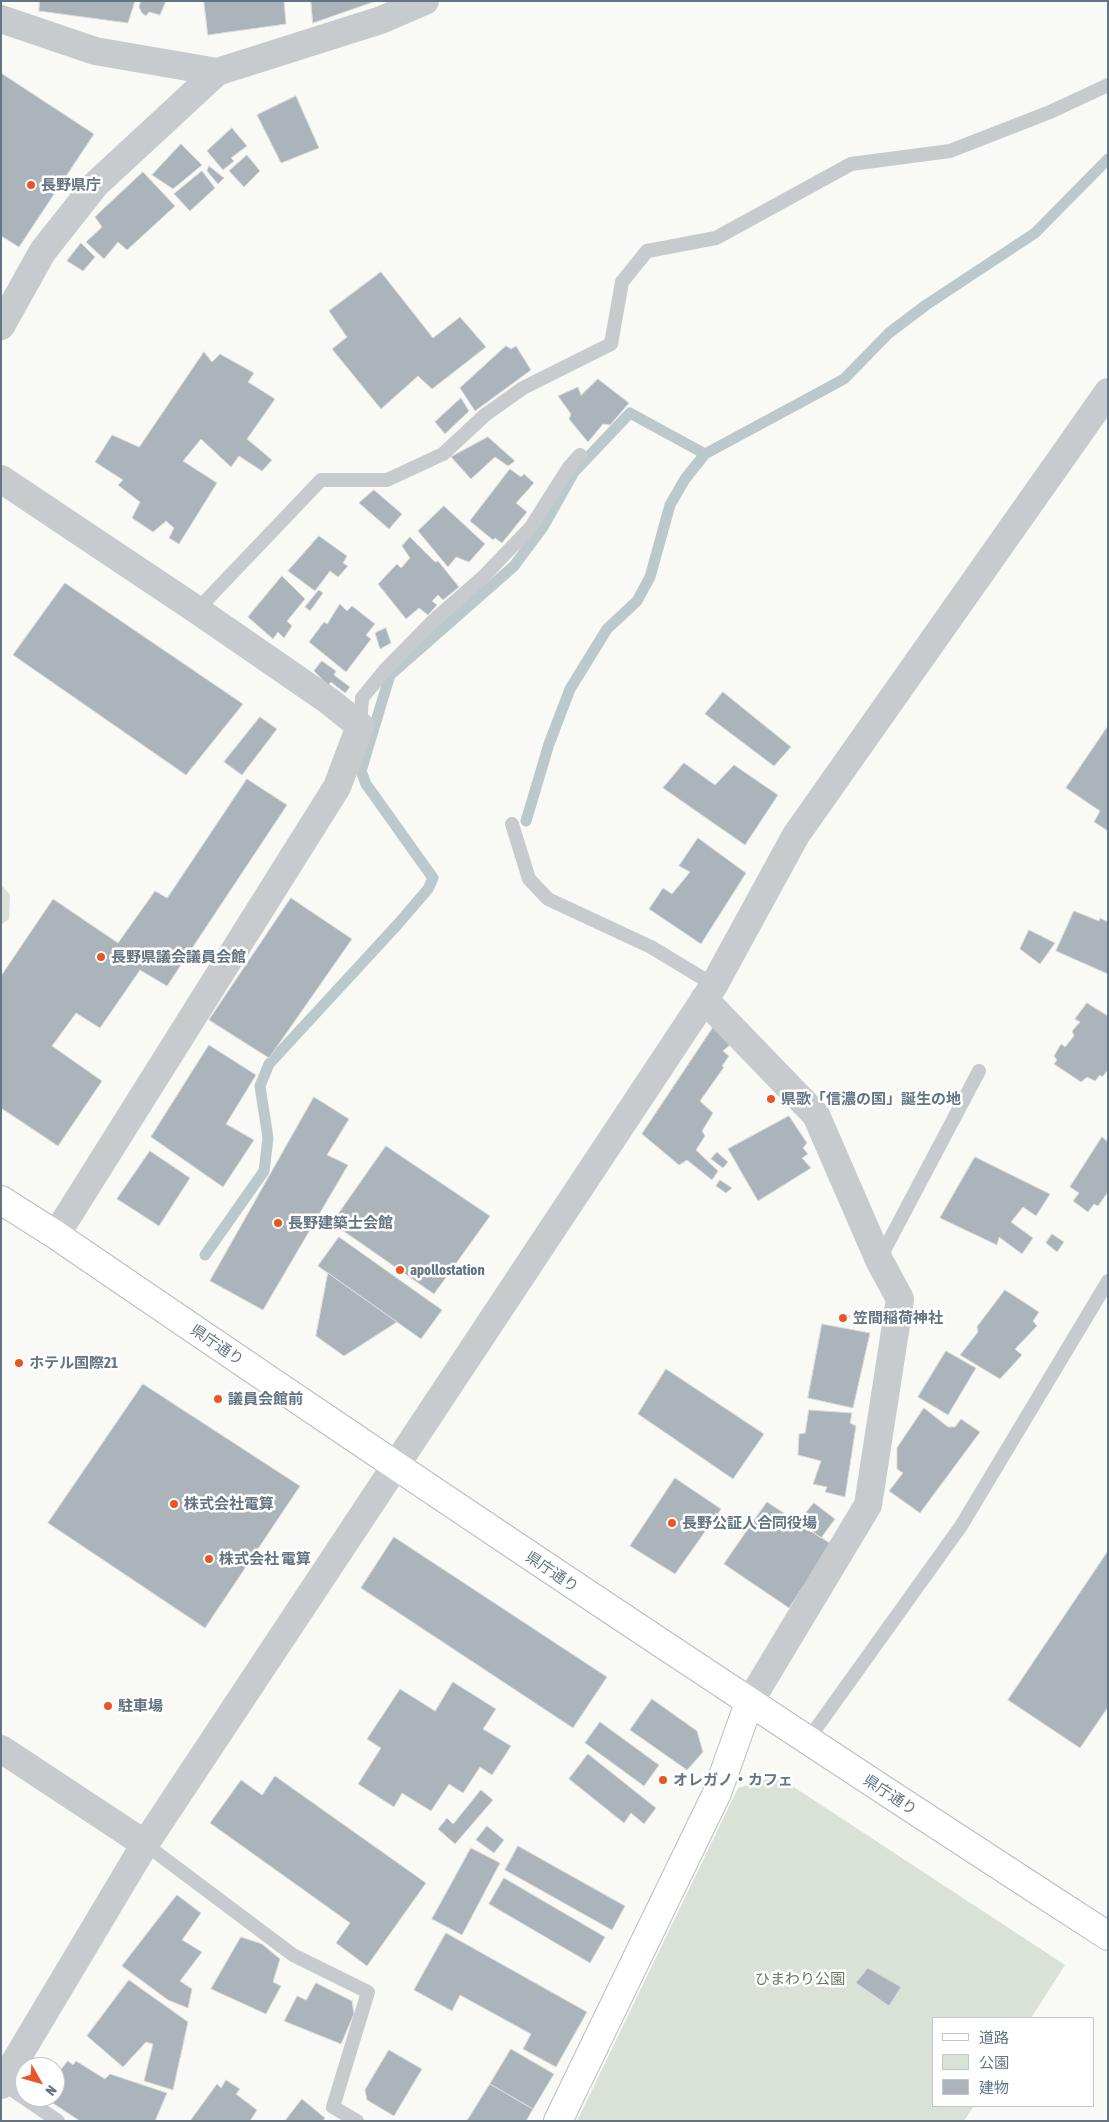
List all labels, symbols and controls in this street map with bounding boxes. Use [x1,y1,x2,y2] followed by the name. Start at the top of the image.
[41,176,101,194] place label: 長野県庁
[25,179,37,191] marker: 長野県庁
[111,948,246,966] place label: 長野県議会議員会館
[95,951,107,963] marker: 長野県議会議員会館
[781,1090,961,1108] place label: 県歌「信濃の国」誕生の地
[765,1093,777,1105] marker: 県歌「信濃の国」誕生の地
[288,1214,393,1232] place label: 長野建築士会館
[272,1217,284,1229] marker: 長野建築士会館
[410,1261,485,1279] place label: apollostation
[394,1264,406,1276] marker: apollostation
[853,1309,943,1327] place label: 笠間稲荷神社
[837,1312,849,1324] marker: 笠間稲荷神社
[187,1321,247,1369] street label: 県庁通り
[29,1354,118,1372] place label: ホテル国際21
[13,1357,25,1369] marker: ホテル国際21
[228,1390,303,1408] place label: 議員会館前
[212,1393,224,1405] marker: 議員会館前
[184,1495,274,1513] place label: 株式会社電算
[168,1498,180,1510] marker: 株式会社電算
[682,1514,817,1532] place label: 長野公証人合同役場
[666,1517,678,1529] marker: 長野公証人合同役場
[522,1548,582,1596] street label: 県庁通り
[219,1550,311,1568] place label: 株式会社 電算
[203,1553,215,1565] marker: 株式会社 電算
[118,1697,163,1715] place label: 駐車場
[102,1700,114,1712] marker: 駐車場
[673,1771,793,1789] place label: オレガノ・カフェ
[860,1771,920,1819] street label: 県庁通り
[657,1774,669,1786] marker: オレガノ・カフェ
[755,1970,845,1988] park label: ひまわり公園
[932,2017,1094,2107] legend
[979,2029,1009,2046] text: 道路
[979,2054,1009,2071] text: 公園
[15,2057,65,2107] north arrow
[979,2079,1009,2096] text: 建物
[42,2082,60,2099] text: N

